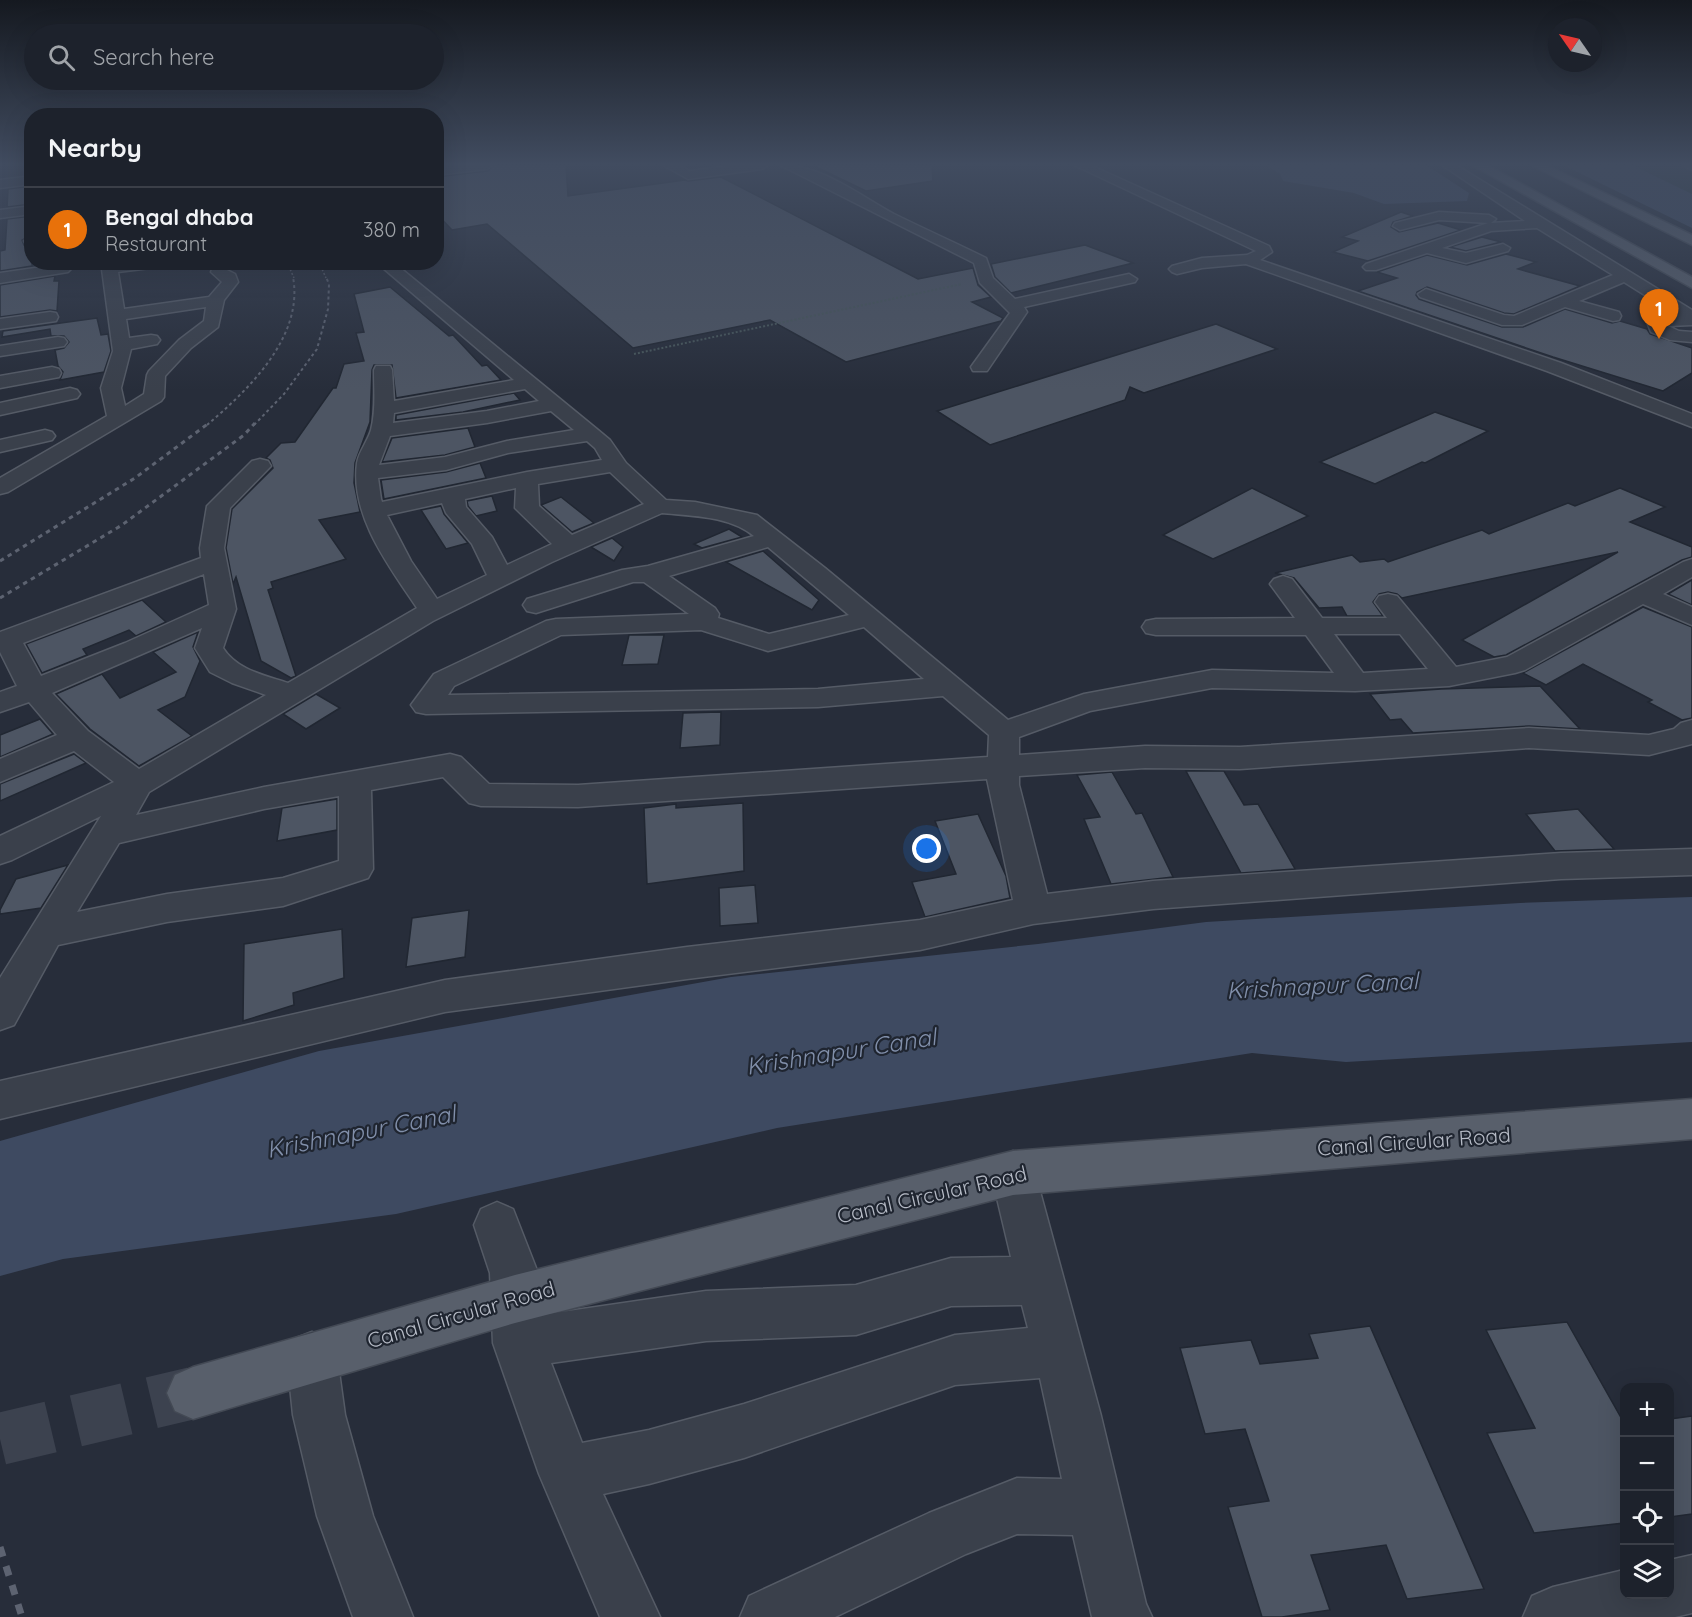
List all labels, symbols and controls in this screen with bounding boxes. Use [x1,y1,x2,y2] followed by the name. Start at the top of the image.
[1548,18,1602,72] north arrow
[24,24,444,90] search box
[45,41,78,74] icon: search
[93,43,214,71] text: Search here
[48,131,142,164] text: Nearby
[105,203,253,231] text: Bengal dhaba
[64,217,71,242] text: 1
[363,217,420,242] text: 380 m
[105,231,207,256] text: Restaurant
[1640,290,1678,339] pin: 1
[912,834,941,863] your location
[1225,965,1421,1005] water label: Krishnapur Canal
[744,1021,940,1081] water label: Krishnapur Canal
[264,1098,460,1164] water label: Krishnapur Canal
[1316,1121,1512,1161] street label: Canal Circular Road
[834,1160,1029,1229] street label: Canal Circular Road
[364,1275,558,1353] street label: Canal Circular Road
[1620,1383,1674,1599] map controls
[1620,1383,1674,1437] button: +
[1620,1437,1674,1491] button: −
[1620,1491,1674,1545] button: locate
[1620,1545,1674,1599] button: layers

